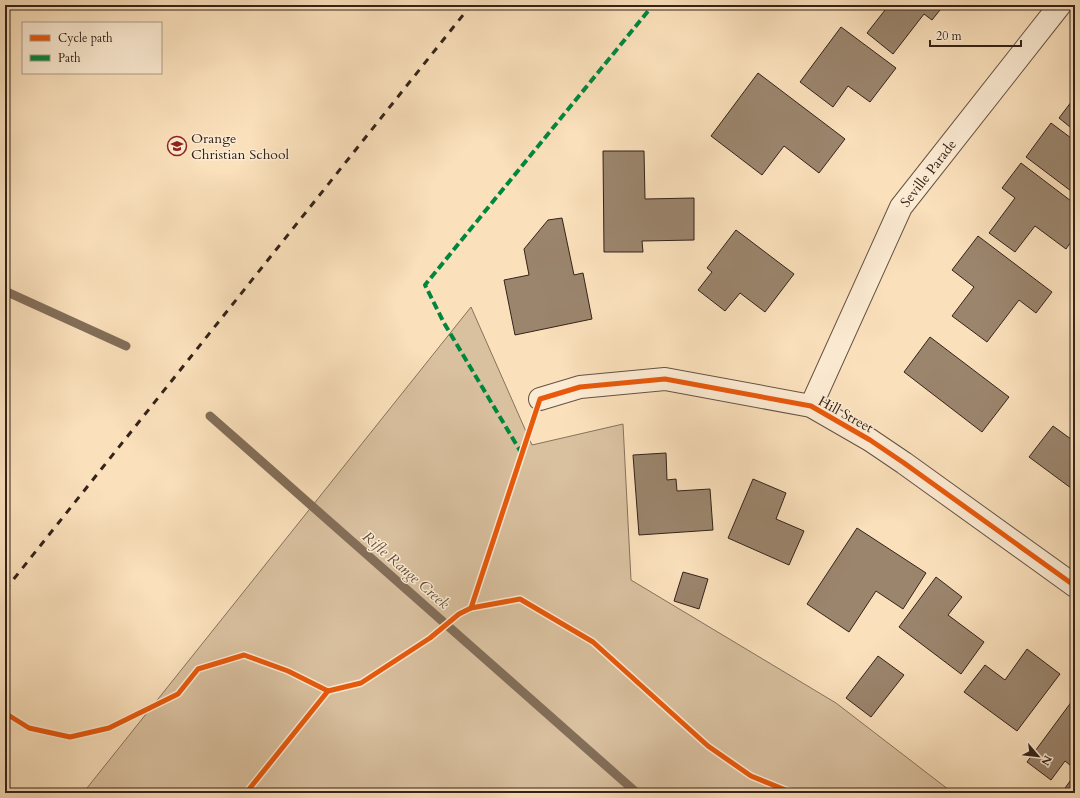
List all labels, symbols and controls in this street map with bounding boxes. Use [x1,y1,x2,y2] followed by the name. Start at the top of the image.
[22,22,162,74] legend
[930,22,1021,48] scale bar
[936,28,963,44] text: 20 m
[58,30,113,46] text: Cycle path
[58,50,81,66] text: Path
[191,129,289,164] place label: Orange Christian School
[166,135,188,157] school or university icon: Orange Christian School
[896,136,961,211] street label: Seville Parade
[815,392,877,438] street label: Hill Street
[358,527,454,614] water label: Rifle Range Creek
[1018,736,1058,776] north arrow
[1037,753,1055,769] text: N

